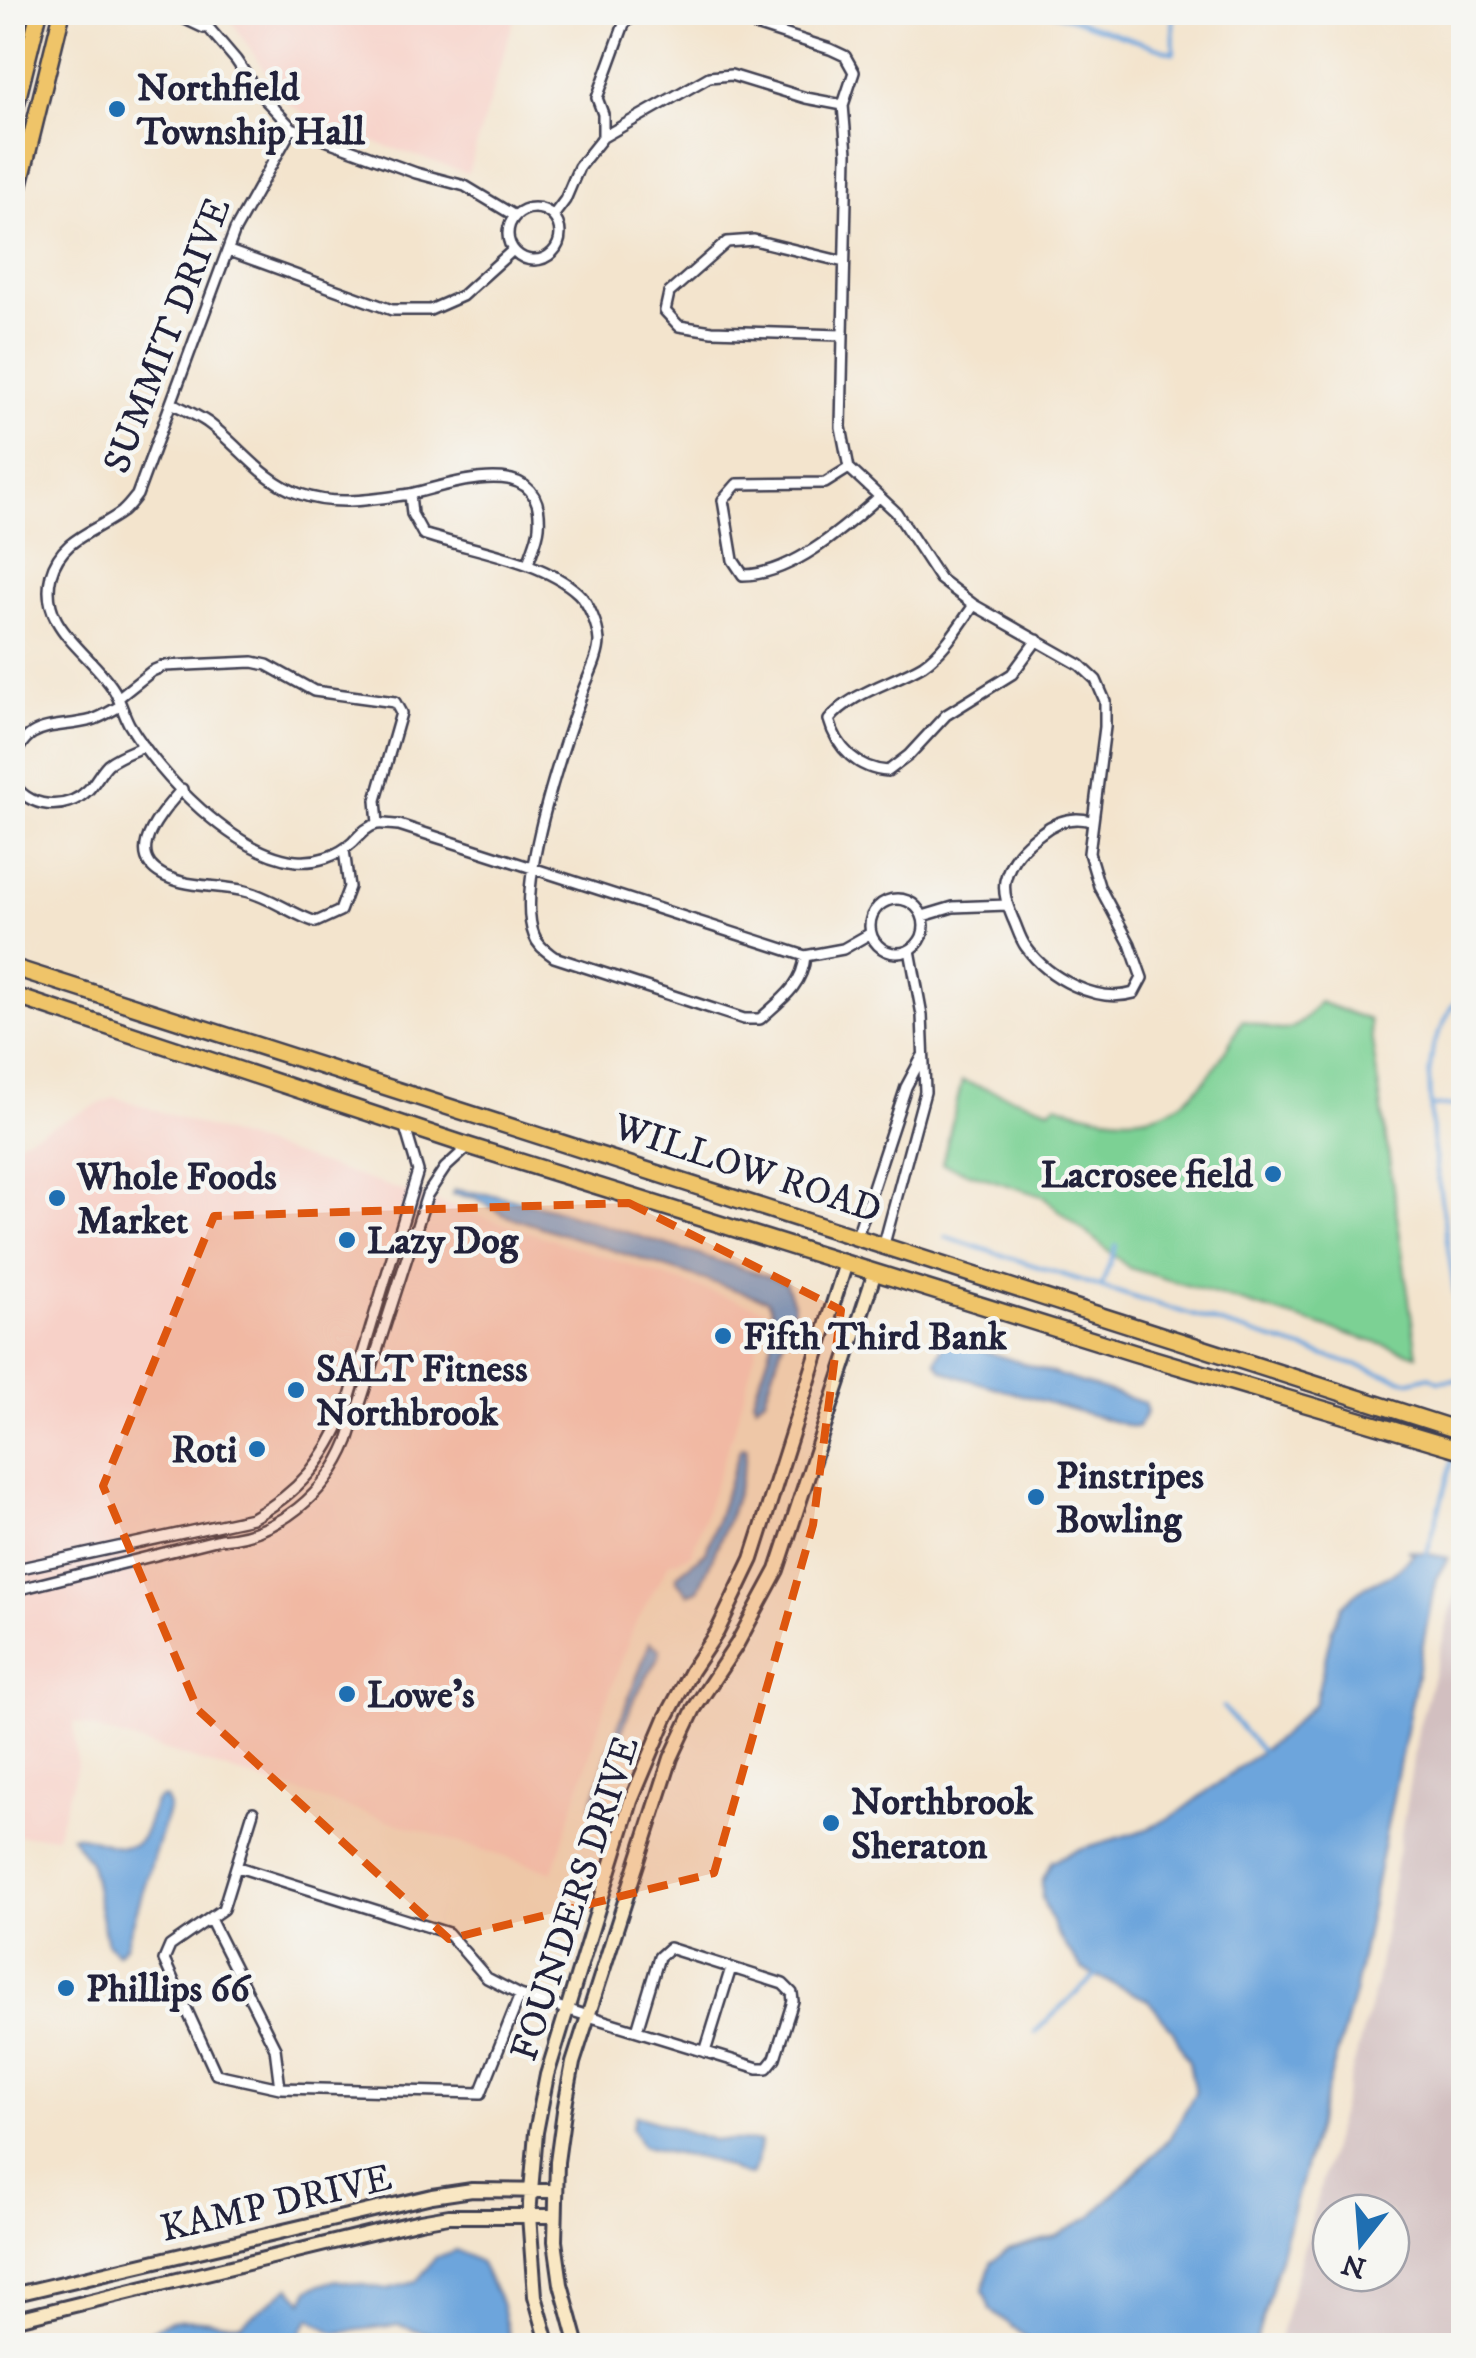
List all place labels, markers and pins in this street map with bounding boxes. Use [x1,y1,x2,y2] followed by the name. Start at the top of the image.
[136,65,365,157] place label: Northfield Township Hall
[106,98,128,120] marker: Northfield Township Hall
[1041,1152,1254,1200] place label: Lacrosee field
[76,1154,277,1246] place label: Whole Foods Market
[1262,1163,1284,1185] marker: Lacrosee field
[46,1187,68,1209] marker: Whole Foods Market
[367,1218,520,1266] place label: Lazy Dog
[336,1229,358,1251] marker: Lazy Dog
[743,1314,1008,1362] place label: Fifth Third Bank
[712,1325,734,1347] marker: Fifth Third Bank
[316,1346,528,1438] place label: SALT Fitness Northbrook
[285,1379,307,1401] marker: SALT Fitness Northbrook
[171,1427,237,1475] place label: Roti
[246,1438,268,1460] marker: Roti
[1056,1453,1204,1545] place label: Pinstripes Bowling
[1025,1486,1047,1508] marker: Pinstripes Bowling
[367,1672,475,1720] place label: Lowe's
[336,1683,358,1705] marker: Lowe's
[851,1779,1035,1871] place label: Northbrook Sheraton
[820,1812,842,1834] marker: Northbrook Sheraton
[86,1966,252,2014] place label: Phillips 66
[55,1977,77,1999] marker: Phillips 66

